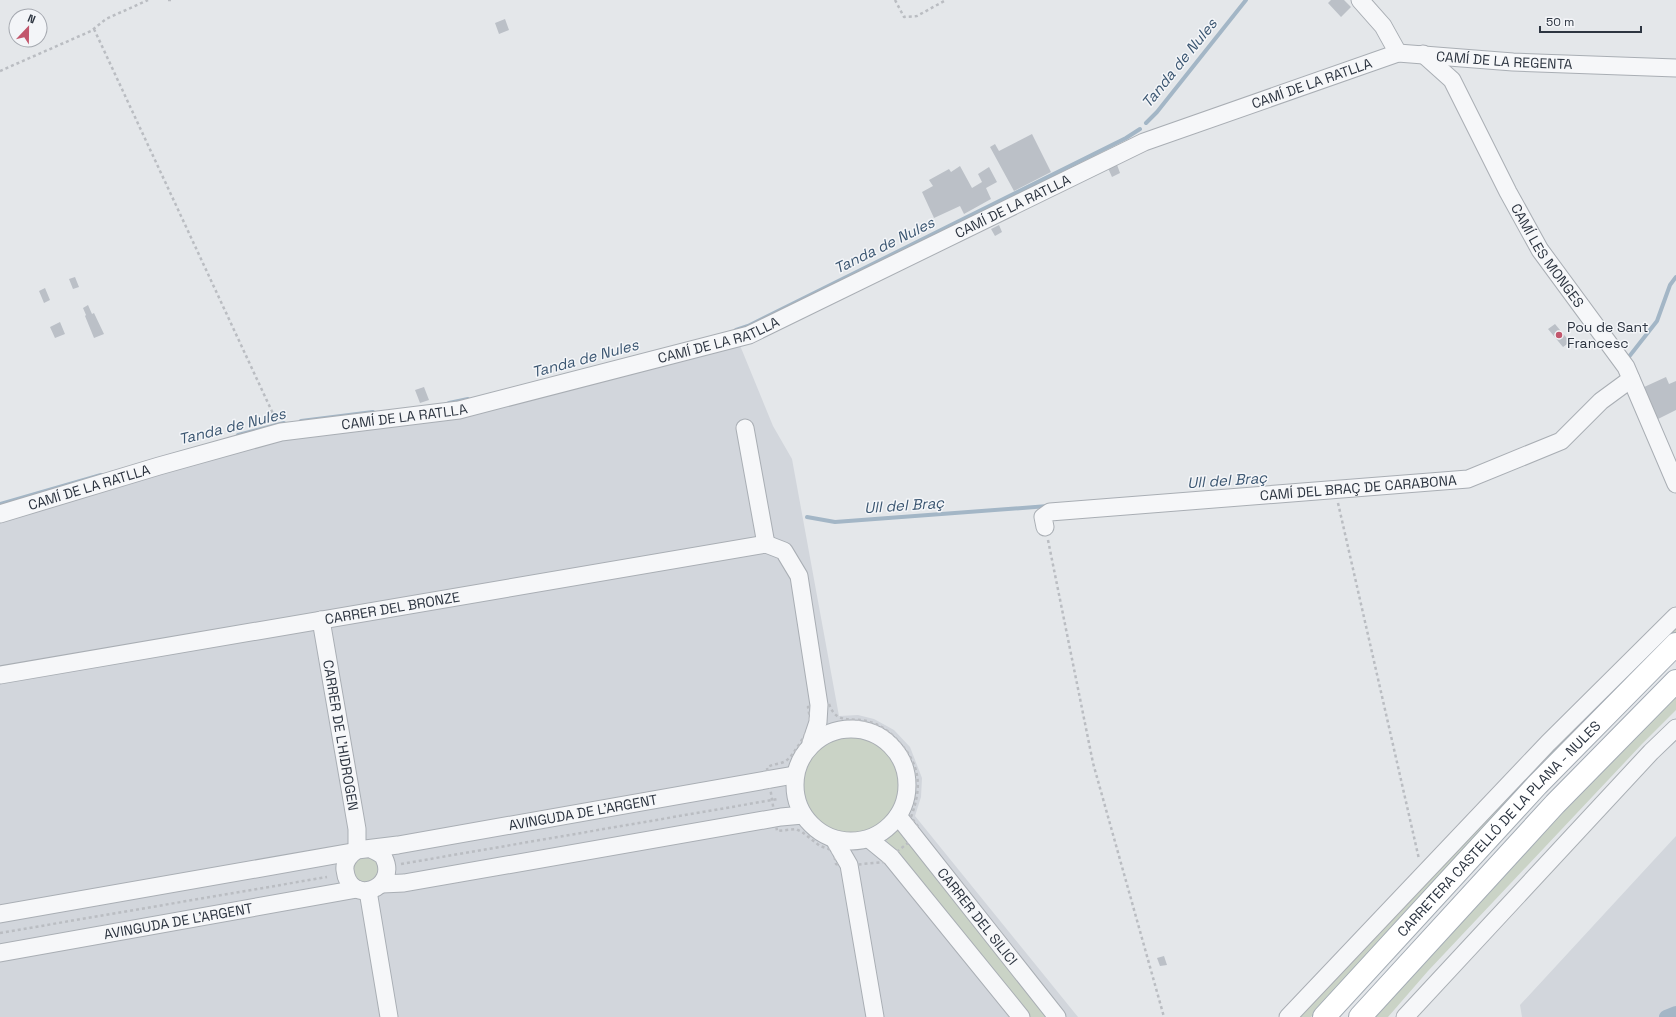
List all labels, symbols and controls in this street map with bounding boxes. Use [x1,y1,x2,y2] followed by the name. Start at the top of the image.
[8,8,48,48] north arrow
[1540,8,1641,34] scale bar
[26,11,38,27] text: N
[1137,14,1222,112] water label: Tanda de Nules
[1546,14,1574,30] text: 50 m
[1435,47,1573,73] street label: CAMÍ DE LA REGENTA
[1249,54,1375,113] street label: CAMÍ DE LA RATLLA
[952,170,1074,242] street label: CAMÍ DE LA RATLLA
[1507,200,1588,311] street label: CAMÍ LES MONGES
[831,212,938,278] water label: Tanda de Nules
[656,313,782,367] street label: CAMÍ DE LA RATLLA
[1567,318,1648,352] place label: Pou de Sant Francesc
[1554,330,1564,340] marker: Pou de Sant Francesc
[530,334,641,381] water label: Tanda de Nules
[340,399,469,433] street label: CAMÍ DE LA RATLLA
[177,403,288,448] water label: Tanda de Nules
[26,460,152,514] street label: CAMÍ DE LA RATLLA
[1186,468,1269,492] water label: Ull del Braç
[1259,471,1457,504] street label: CAMÍ DEL BRAÇ DE CARABONA
[863,493,946,517] water label: Ull del Braç
[323,588,461,628] street label: CARRER DEL BRONZE
[319,658,363,812] street label: CARRER DE L'HIDROGEN
[1393,717,1604,940] street label: CARRETERA CASTELLÓ DE LA PLANA - NULES
[507,790,659,834] street label: AVINGUDA DE L'ARGENT
[933,864,1021,969] street label: CARRER DEL SILICI
[102,899,254,943] street label: AVINGUDA DE L'ARGENT

